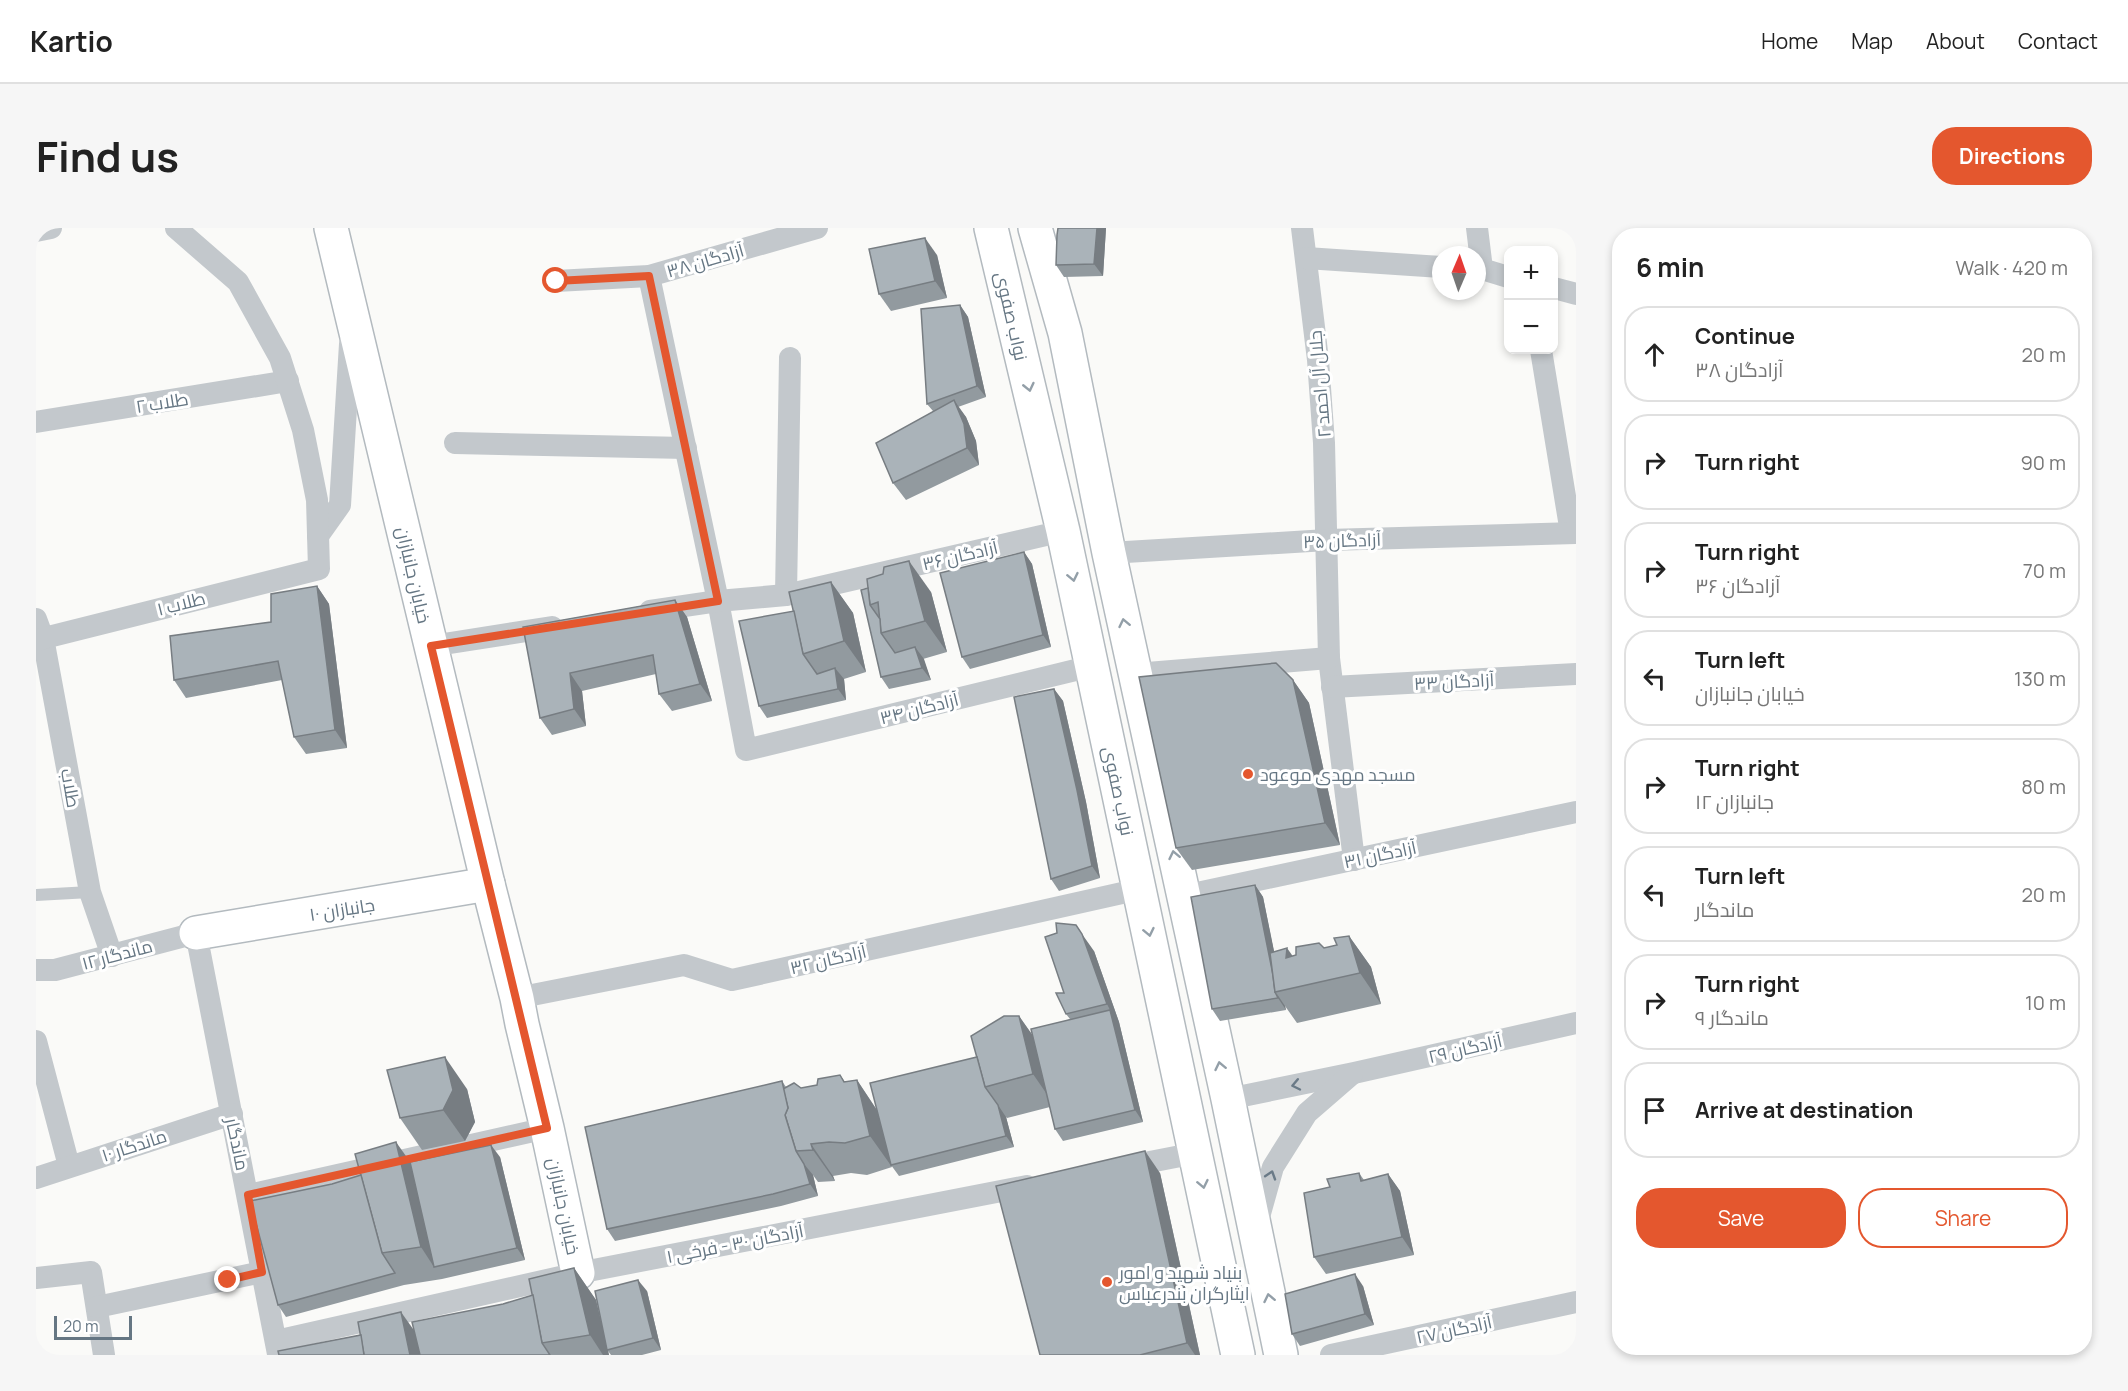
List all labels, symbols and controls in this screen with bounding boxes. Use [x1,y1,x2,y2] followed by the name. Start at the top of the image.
[30,22,113,60] text: Kartio
[1761,27,1818,55] text: Home
[1851,27,1893,55] text: Map
[1926,27,1985,55] text: About
[2018,27,2098,55] text: Contact
[36,127,179,185] text: Find us
[1932,127,2092,185] button: Directions
[663,237,747,283] street label: آزادگان ۳۸
[1432,246,1486,300] north arrow
[1504,246,1558,354] map controls
[1504,246,1558,300] button: +
[1636,249,1704,285] text: 6 min
[1956,254,2068,281] text: Walk · 420 m
[542,267,568,293] route start
[990,269,1034,363] street label: نواب صفوی
[1504,300,1558,354] button: −
[1695,321,1795,351] text: Continue
[1302,329,1336,439] street label: جلال آل احمد ۲
[1638,338,1671,371] icon: ahead
[2021,341,2066,368] text: 20 m
[1695,356,1783,383] text: آزادگان ۳۸
[1022,382,1035,392] one-way arrow
[134,386,190,418] street label: طلاب ۲
[1638,446,1671,479] icon: right
[1695,447,1800,477] text: Turn right
[2020,449,2066,476] text: 90 m
[391,524,437,626] street label: خیابان جانبازان
[1303,527,1382,553] street label: آزادگان ۳۵
[920,535,1000,575] street label: آزادگان ۳۶
[1695,537,1800,567] text: Turn right
[1638,554,1671,587] icon: right
[2023,557,2066,584] text: 70 m
[1066,572,1079,582] one-way arrow
[1695,572,1781,599] text: آزادگان ۳۶
[154,585,208,621] street label: طلاب ۱
[1119,618,1132,628] one-way arrow
[1695,645,1785,675] text: Turn left
[1638,662,1671,695] icon: left
[2014,665,2066,692] text: 130 m
[1413,667,1495,695] street label: آزادگان ۳۳
[1695,680,1805,707] text: خیابان جانبازان
[877,687,961,729] street label: آزادگان ۳۴
[1098,744,1140,838] street label: نواب صفوی
[1695,753,1800,783] text: Turn right
[1260,762,1416,786] place label: مسجد مهدی موعود
[56,766,86,810] street label: طلاب
[1241,767,1255,781] marker: مسجد مهدی موعود
[1638,770,1671,803] icon: right
[2021,773,2066,800] text: 80 m
[1695,788,1774,815] text: جانبازان ۱۲
[1341,835,1419,873] street label: آزادگان ۳۱
[1168,850,1181,860] one-way arrow
[1695,861,1785,891] text: Turn left
[1638,878,1671,911] icon: left
[2021,881,2066,908] text: 20 m
[308,892,376,926] street label: جانبازان ۱۰
[1695,896,1754,923] text: ماندگار
[1142,927,1155,937] one-way arrow
[79,933,155,975] street label: ماندگار ۱۲
[787,939,869,979] street label: آزادگان ۳۲
[1695,969,1800,999] text: Turn right
[1638,986,1671,1019] icon: right
[2025,989,2066,1016] text: 10 m
[1695,1004,1769,1031] text: ماندگار ۹
[1426,1028,1504,1068] street label: آزادگان ۲۹
[1215,1061,1228,1071] one-way arrow
[1292,1078,1302,1091] one-way arrow
[1638,1094,1671,1127] icon: arrive
[1695,1095,1913,1125] text: Arrive at destination
[220,1114,255,1173] street label: ماندگار
[98,1123,170,1167] street label: ماندگار ۱۰
[542,1155,586,1257] street label: خیابان جانبازان
[1264,1170,1276,1181] one-way arrow
[1196,1179,1209,1189] one-way arrow
[1636,1188,1846,1248] button: Save
[1858,1188,2068,1248] button: Share
[664,1218,806,1268] street label: آزادگان ۳۰ - فرخی ۱
[1118,1260,1249,1305] place label: بنیاد شهید و امور ایثارگران بندرعباس
[214,1266,240,1292] route end
[1100,1275,1114,1289] marker: بنیاد شهید و امور ایثارگران بندرعباس
[1263,1293,1276,1303] one-way arrow
[1414,1309,1494,1349] street label: آزادگان ۲۷
[54,1313,132,1340] scale bar
[63,1315,99,1337] text: 20 m

